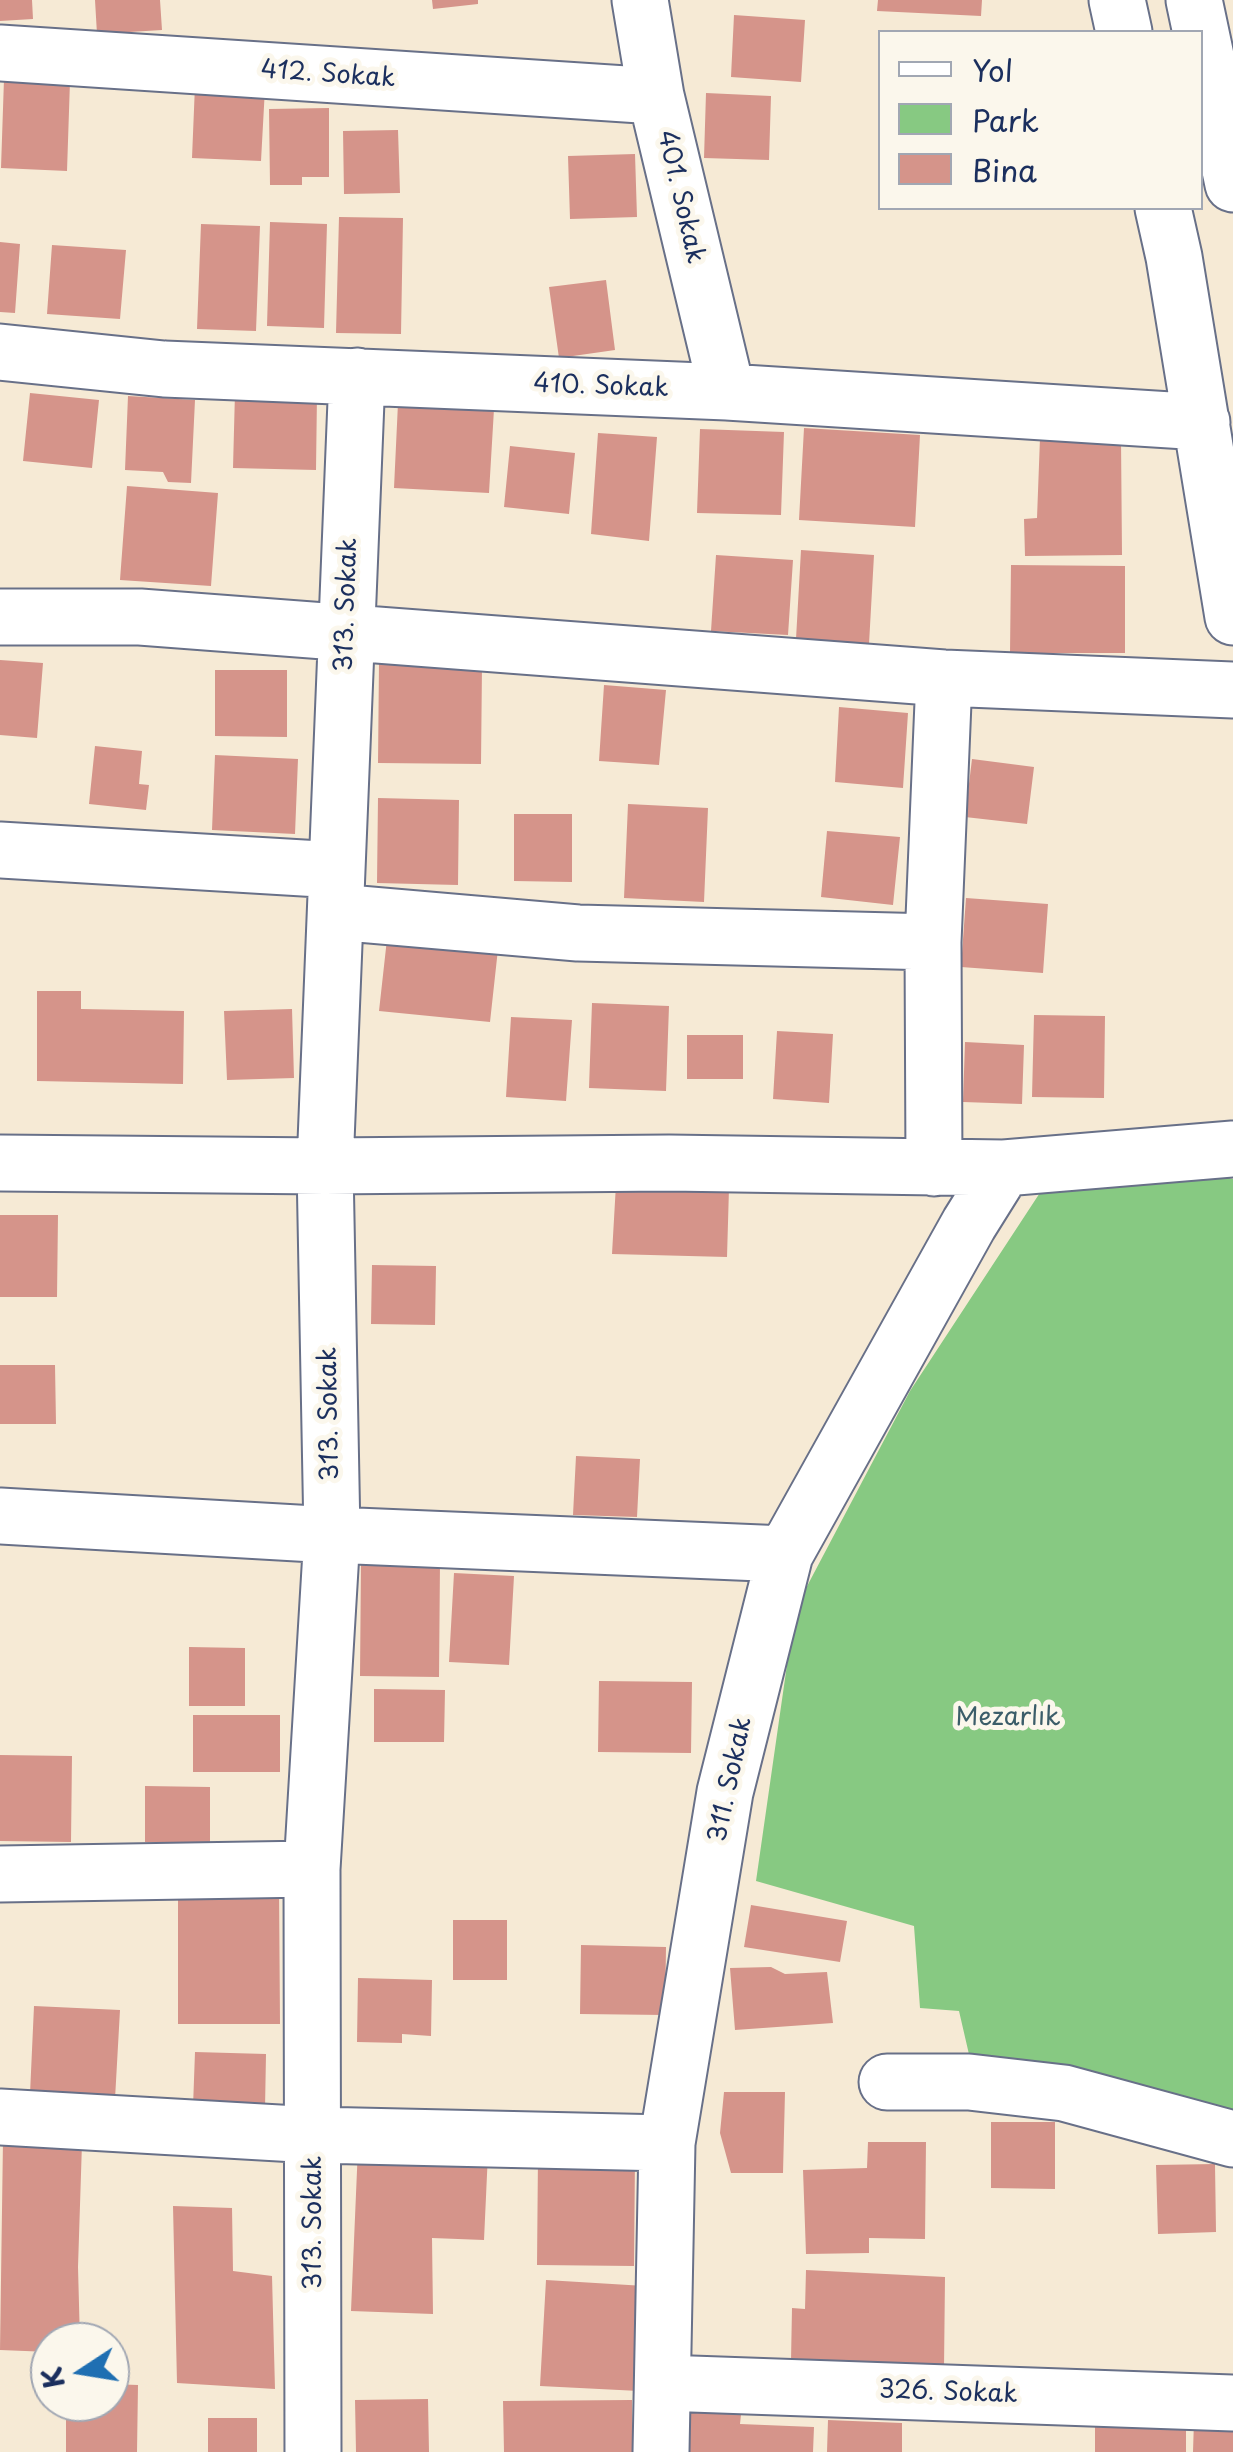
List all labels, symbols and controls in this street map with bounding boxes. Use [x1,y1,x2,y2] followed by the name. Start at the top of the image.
[878,30,1203,210] legend
[972,47,1013,92] text: Yol
[260,55,396,95] street label: 412. Sokak
[972,97,1039,142] text: Park
[650,128,710,266] street label: 401. Sokak
[972,147,1037,192] text: Bina
[533,370,669,404] street label: 410. Sokak
[330,537,364,673] street label: 313. Sokak
[314,1347,346,1481] street label: 313. Sokak
[955,1703,1061,1733] park label: Mezarlık
[703,1714,759,1846] street label: 311. Sokak
[299,2156,329,2290] street label: 313. Sokak
[30,2322,130,2422] north arrow
[29,2363,75,2392] text: K
[878,2376,1018,2410] street label: 326. Sokak

